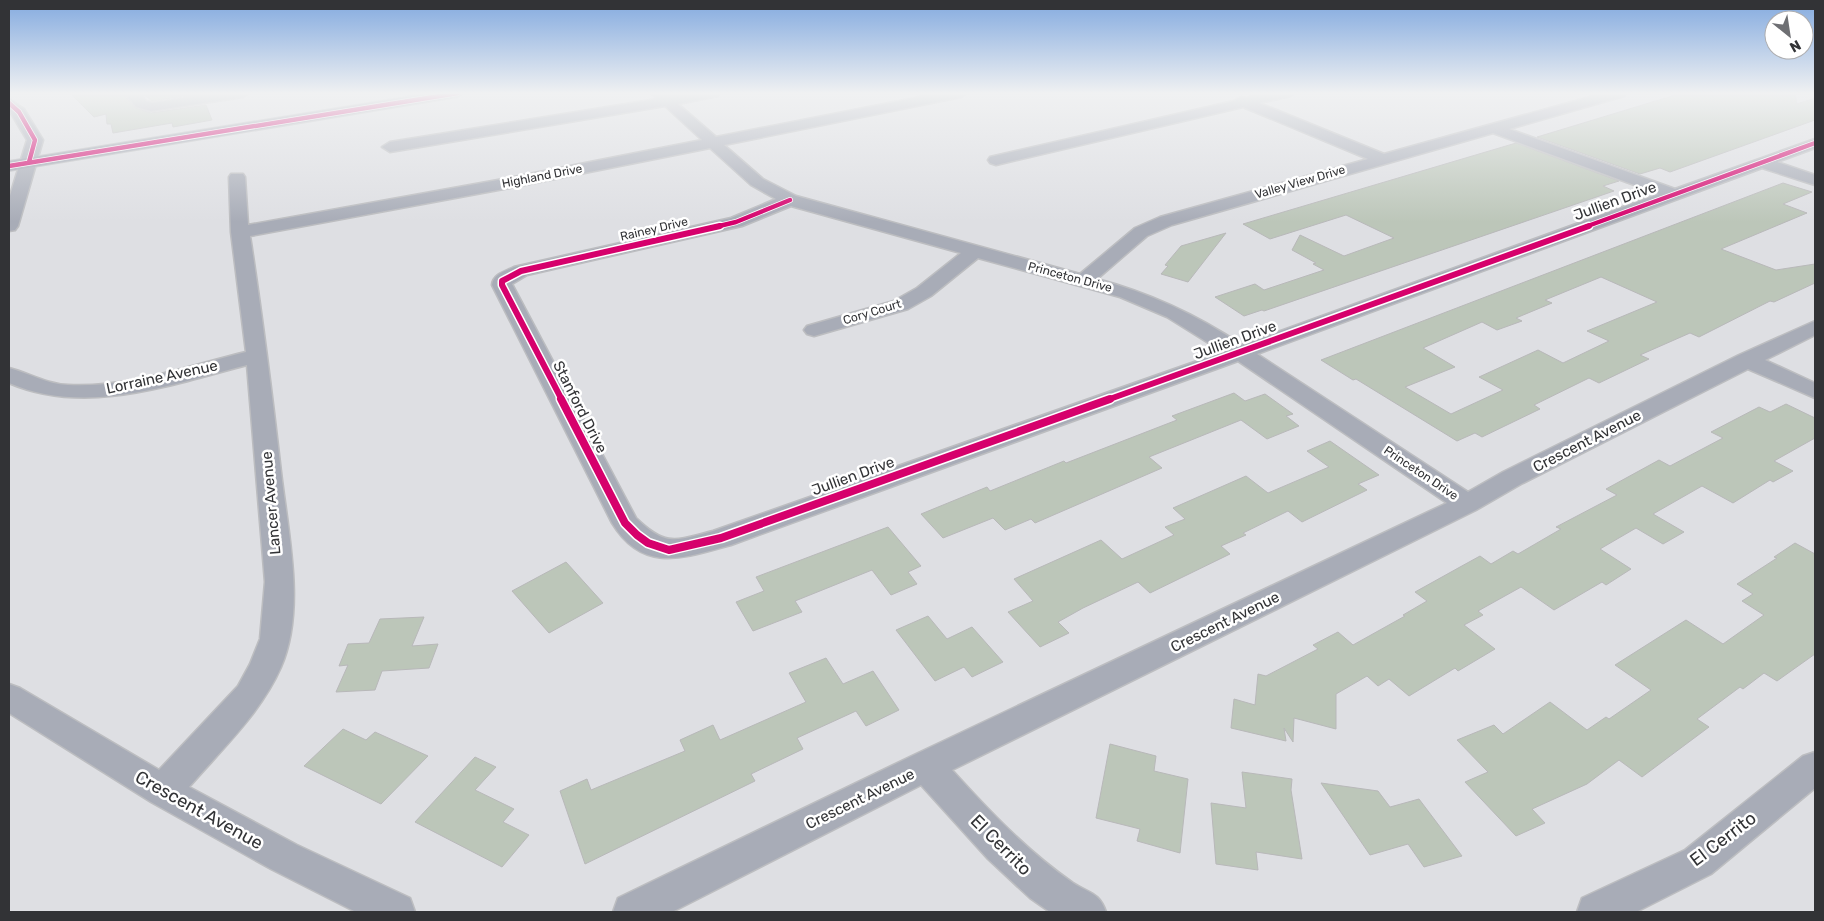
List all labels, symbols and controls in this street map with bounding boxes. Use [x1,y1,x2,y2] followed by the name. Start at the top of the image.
[1764,10,1814,60] north arrow
[1787,36,1804,56] text: N
[501,161,584,191] street label: Highland Drive
[1253,162,1347,202] street label: Valley View Drive
[1571,178,1659,224] street label: Jullien Drive
[619,214,690,244] street label: Rainey Drive
[1026,259,1114,295] street label: Princeton Drive
[841,296,903,327] street label: Cory Court
[1191,317,1279,363] street label: Jullien Drive
[105,356,219,398] street label: Lorraine Avenue
[549,358,611,456] street label: Stanford Drive
[1530,406,1644,476] street label: Crescent Avenue
[1381,443,1461,503] street label: Princeton Drive
[258,451,284,555] street label: Lancer Avenue
[809,453,897,499] street label: Jullien Drive
[1168,588,1282,656] street label: Crescent Avenue
[803,765,917,833] street label: Crescent Avenue
[131,766,267,854] street label: Crescent Avenue
[1686,807,1760,871] street label: El Cerrito
[966,810,1036,880] street label: El Cerrito

